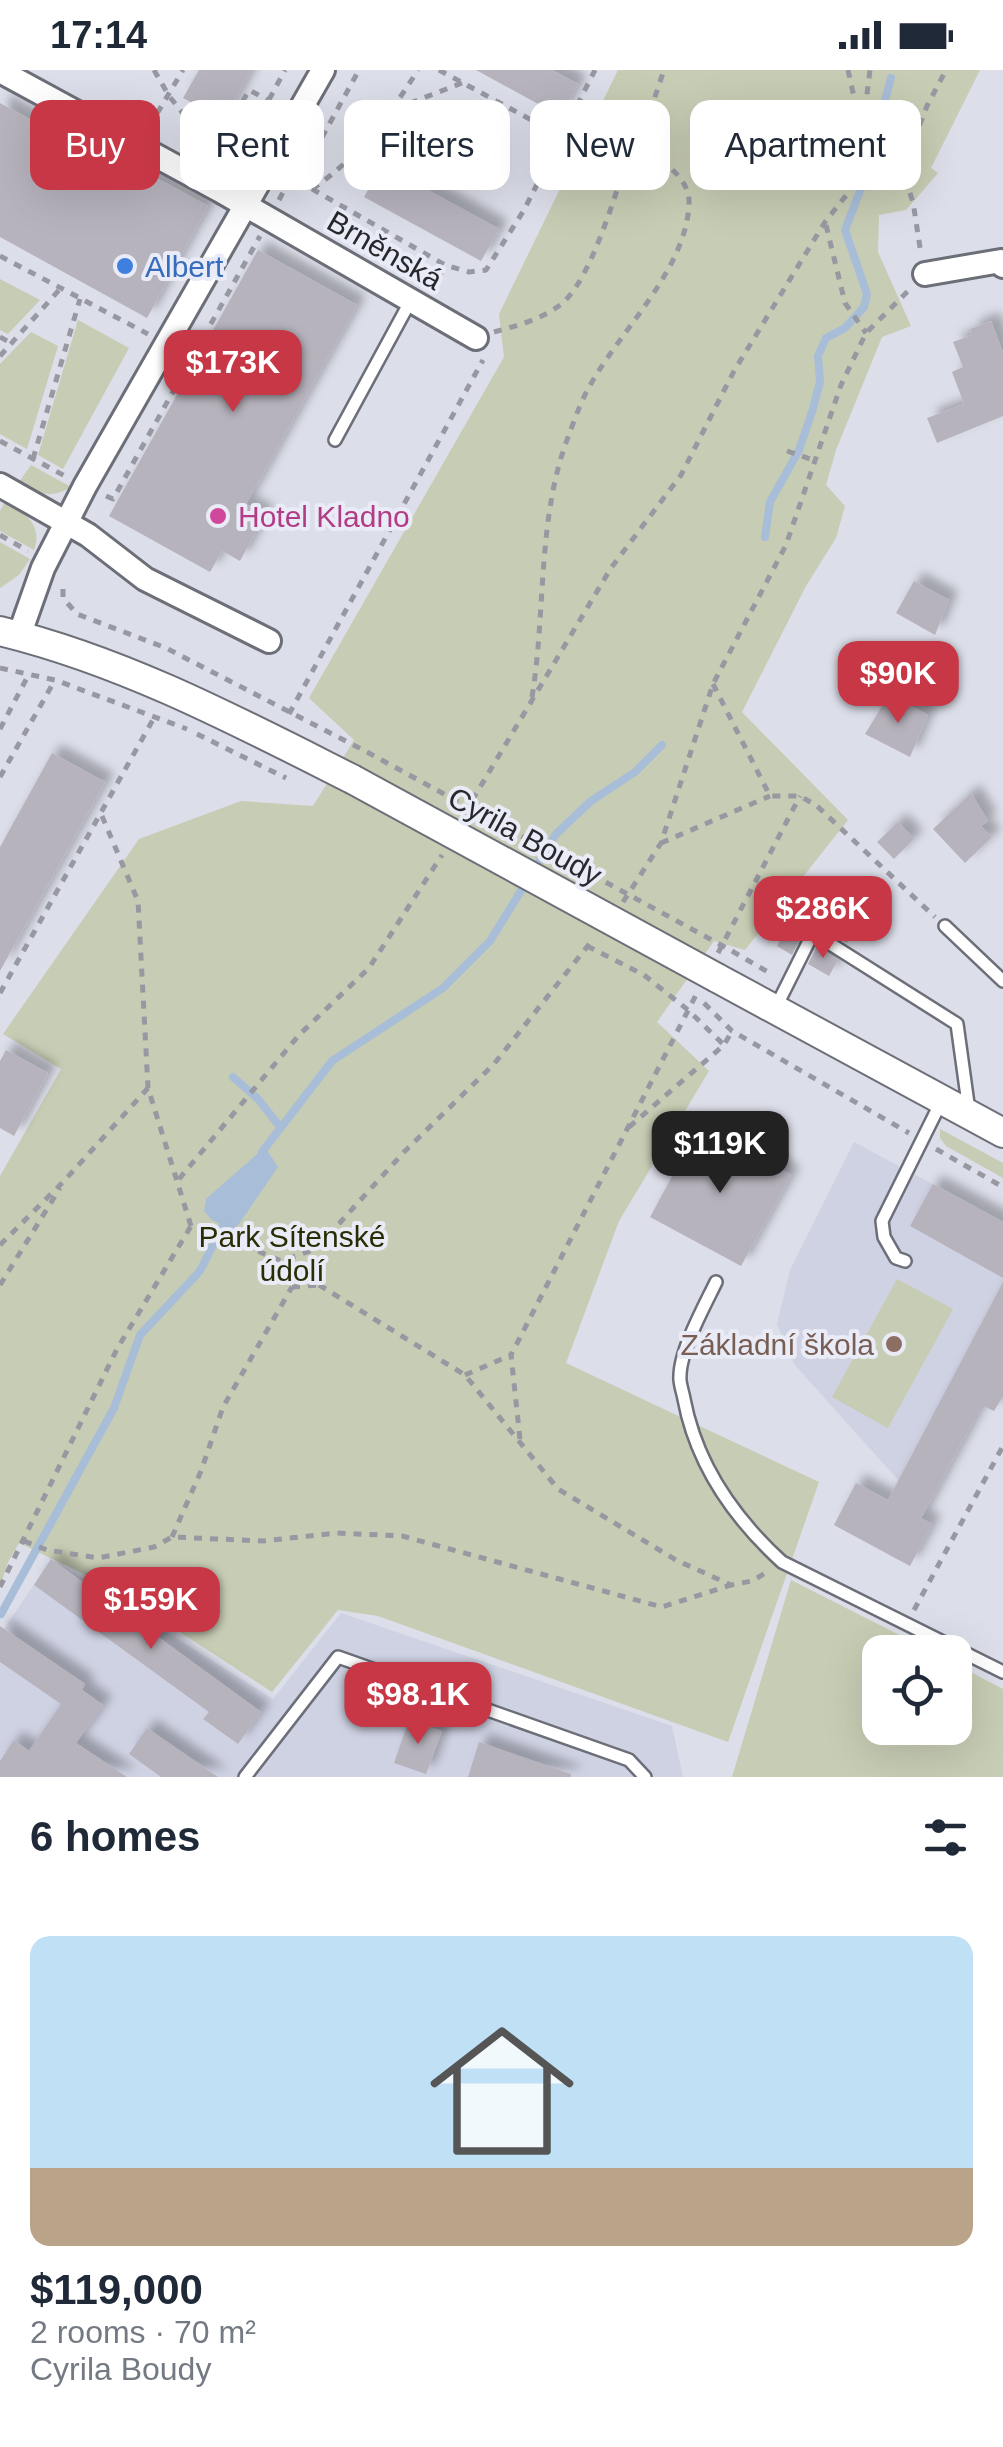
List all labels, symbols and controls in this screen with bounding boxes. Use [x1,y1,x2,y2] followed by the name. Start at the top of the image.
[50,14,147,56] text: 17:14
[30,100,160,190] chip: Buy
[180,100,324,190] chip: Rent
[344,100,510,190] chip: Filters
[530,100,670,190] chip: New
[690,100,921,190] chip: Apartment
[322,204,448,296] street label: Brněnská
[145,250,224,283] place label: Albert
[114,255,136,277] marker: Albert
[163,330,303,415] pin: $173K
[186,344,280,380] text: $173K
[238,500,410,533] place label: Hotel Kladno
[207,505,229,527] marker: Hotel Kladno
[839,641,957,726] pin: $90K
[860,655,936,691] text: $90K
[443,780,607,892] street label: Cyrila Boudy
[753,876,893,961] pin: $286K
[776,890,870,926] text: $286K
[650,1111,790,1196] pin: $119K
[674,1125,766,1161] text: $119K
[199,1220,385,1287] park label: Park Sítenské údolí
[681,1328,874,1361] place label: Základní škola
[883,1333,905,1355] marker: Základní škola
[81,1567,221,1652] pin: $159K
[104,1581,198,1617] text: $159K
[862,1635,972,1745] map controls
[862,1635,972,1745] button: locate
[337,1662,499,1747] pin: $98.1K
[366,1676,470,1712] text: $98.1K
[918,1810,973,1865] icon: filters
[30,1813,200,1860] text: 6 homes
[412,2001,592,2181] icon: home
[30,2266,203,2313] text: $119,000
[30,2314,256,2350] text: 2 rooms · 70 m²
[30,2351,211,2387] text: Cyrila Boudy

